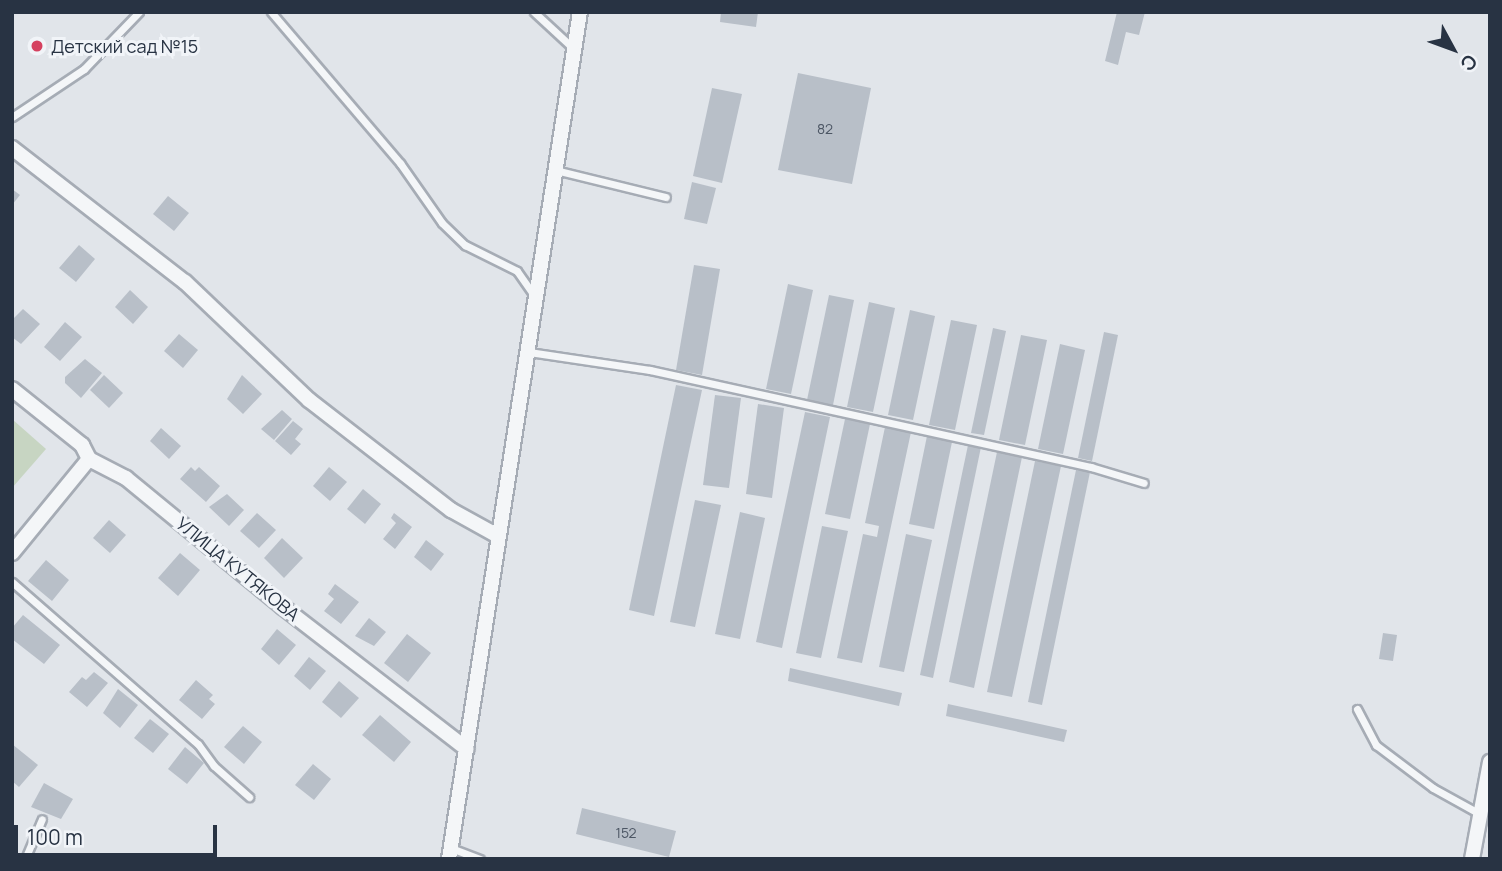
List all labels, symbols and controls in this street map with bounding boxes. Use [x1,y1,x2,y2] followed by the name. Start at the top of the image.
[1418,14,1488,84] north arrow
[51,35,198,57] place label: Детский сад №15
[29,38,45,54] marker: Детский сад №15
[1454,49,1483,77] text: С
[817,121,833,137] house number: 82
[172,513,304,625] street label: УЛИЦА КУТЯКОВА
[18,812,220,856] scale bar
[27,823,83,851] text: 100 m
[615,825,637,841] house number: 152

